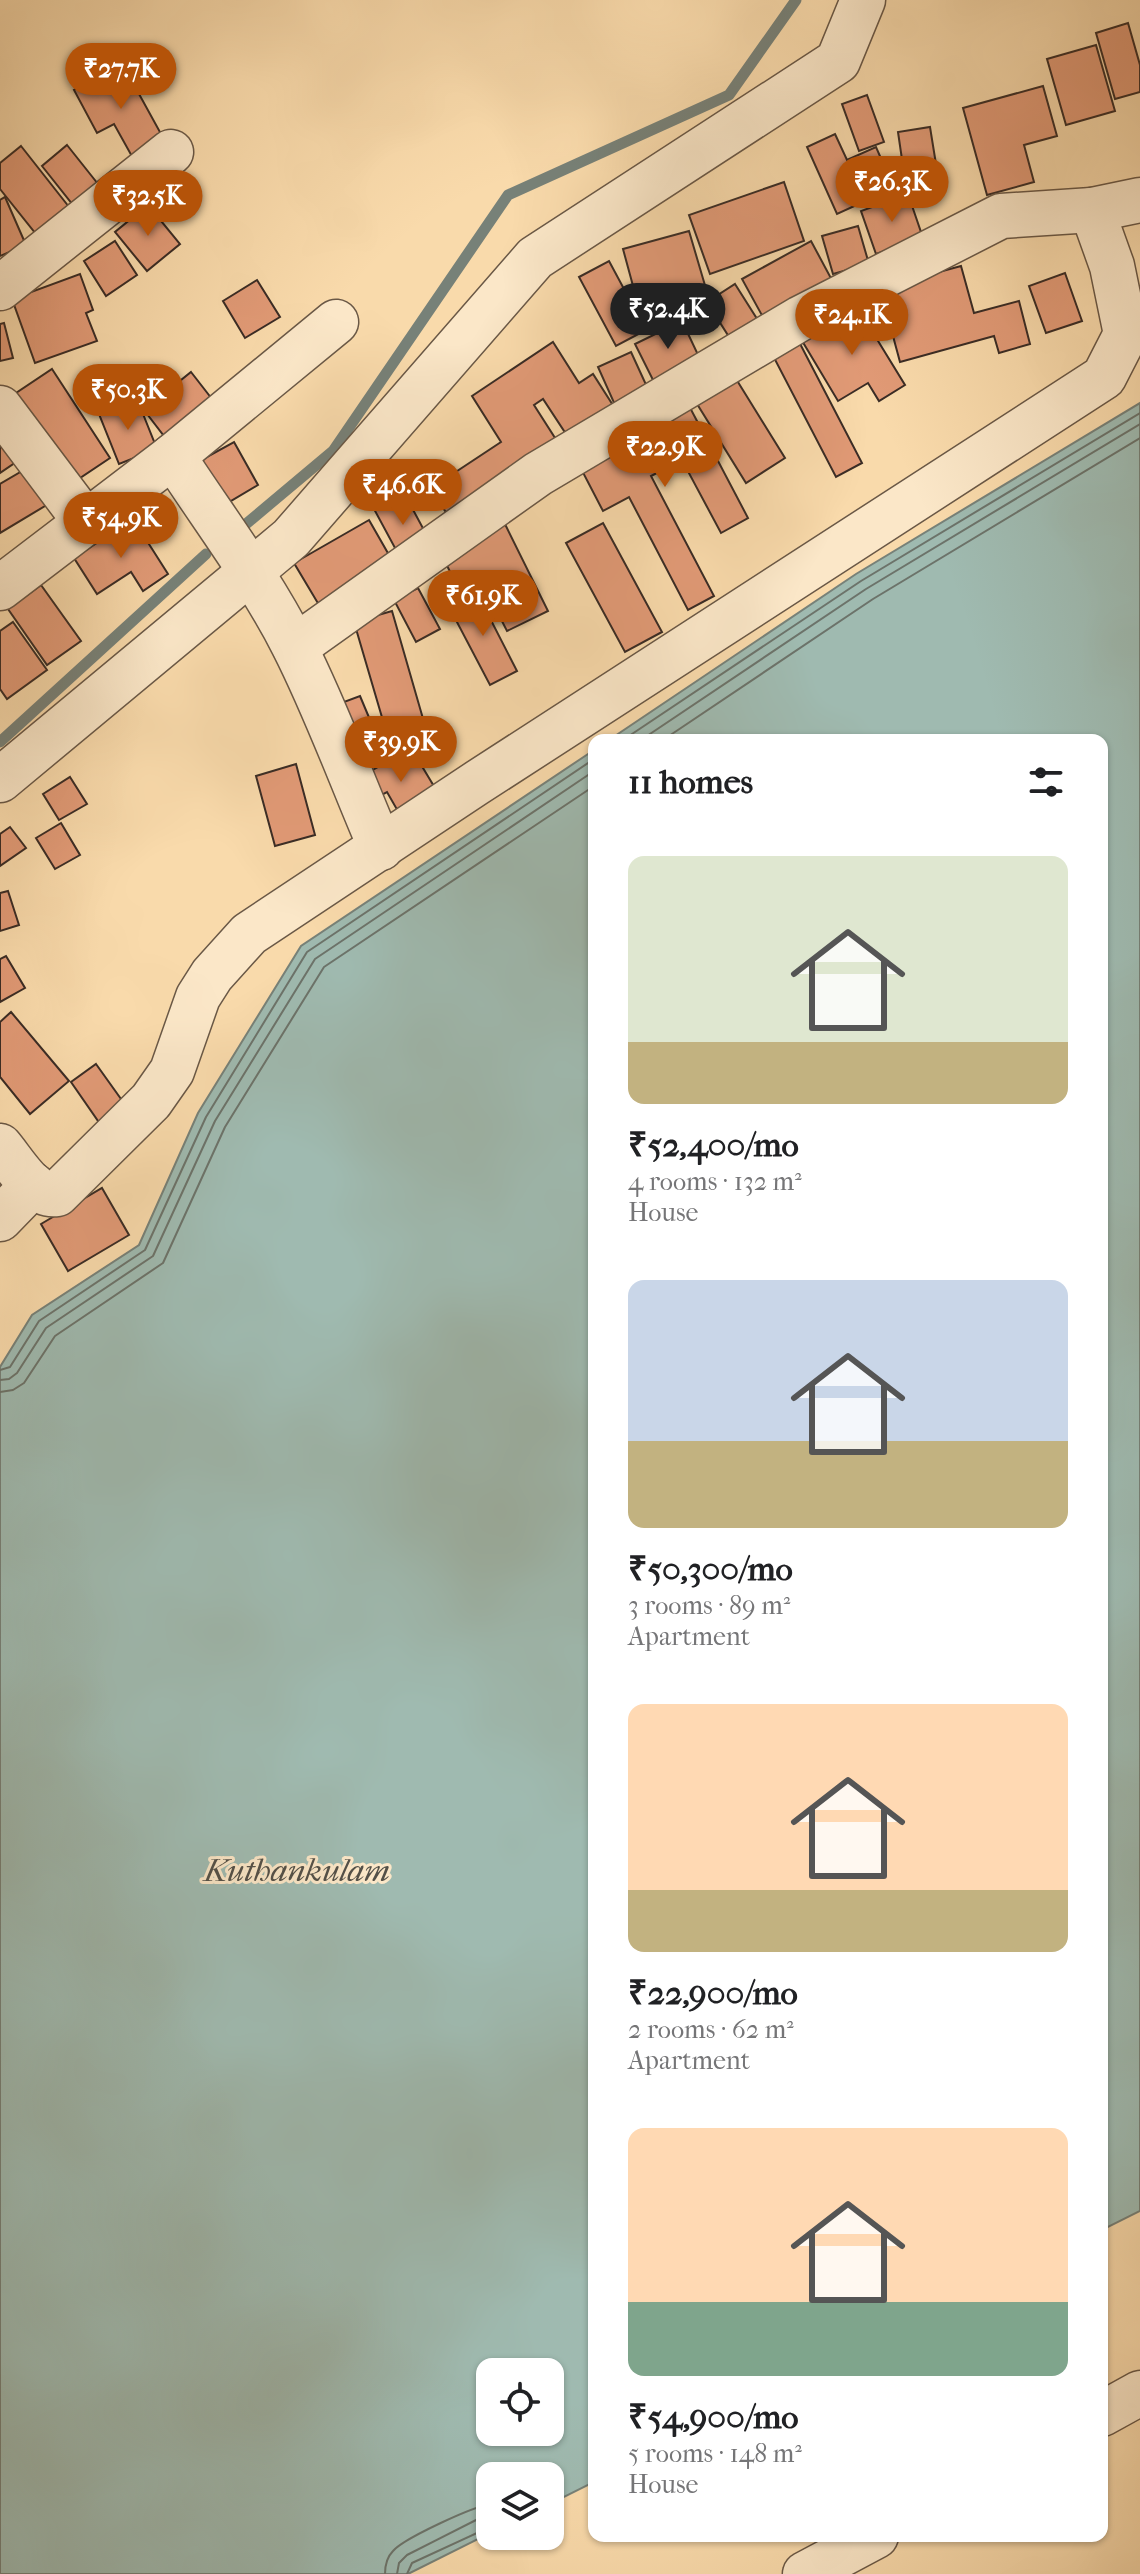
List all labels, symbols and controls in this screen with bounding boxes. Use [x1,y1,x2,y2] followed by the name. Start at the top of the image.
[56,43,186,111] pin: ₹27.7K
[83,53,159,84] text: ₹27.7K
[827,156,957,224] pin: ₹26.3K
[854,166,930,197] text: ₹26.3K
[83,170,213,238] pin: ₹32.5K
[111,180,185,211] text: ₹32.5K
[603,283,733,351] pin: ₹52.4K
[787,289,917,357] pin: ₹24.1K
[628,293,708,324] text: ₹52.4K
[813,299,891,330] text: ₹24.1K
[63,364,193,432] pin: ₹50.3K
[91,374,165,405] text: ₹50.3K
[600,421,730,489] pin: ₹22.9K
[626,431,704,462] text: ₹22.9K
[338,459,468,527] pin: ₹46.6K
[362,469,444,500] text: ₹46.6K
[56,492,186,560] pin: ₹54.9K
[81,502,161,533] text: ₹54.9K
[418,570,548,638] pin: ₹61.9K
[445,580,521,611] text: ₹61.9K
[336,716,466,784] pin: ₹39.9K
[363,726,439,757] text: ₹39.9K
[1024,760,1068,804] icon: filters
[628,762,753,802] text: 11 homes
[776,908,920,1052] icon: home
[628,1125,799,1165] text: ₹52,400/mo
[628,1166,802,1197] text: 4 rooms · 132 m²
[628,1197,698,1228] text: House
[776,1332,920,1476] icon: home
[628,1549,793,1589] text: ₹50,300/mo
[628,1590,790,1621] text: 3 rooms · 89 m²
[628,1621,750,1652] text: Apartment
[776,1756,920,1900] icon: home
[202,1852,390,1889] water label: Kuthankulam
[628,1973,798,2013] text: ₹22,900/mo
[628,2014,794,2045] text: 2 rooms · 62 m²
[628,2045,750,2076] text: Apartment
[776,2180,920,2324] icon: home
[476,2358,564,2550] map controls
[476,2358,564,2446] button: locate
[628,2397,799,2437] text: ₹54,900/mo
[628,2438,802,2469] text: 5 rooms · 148 m²
[476,2462,564,2550] button: layers
[628,2469,698,2500] text: House

